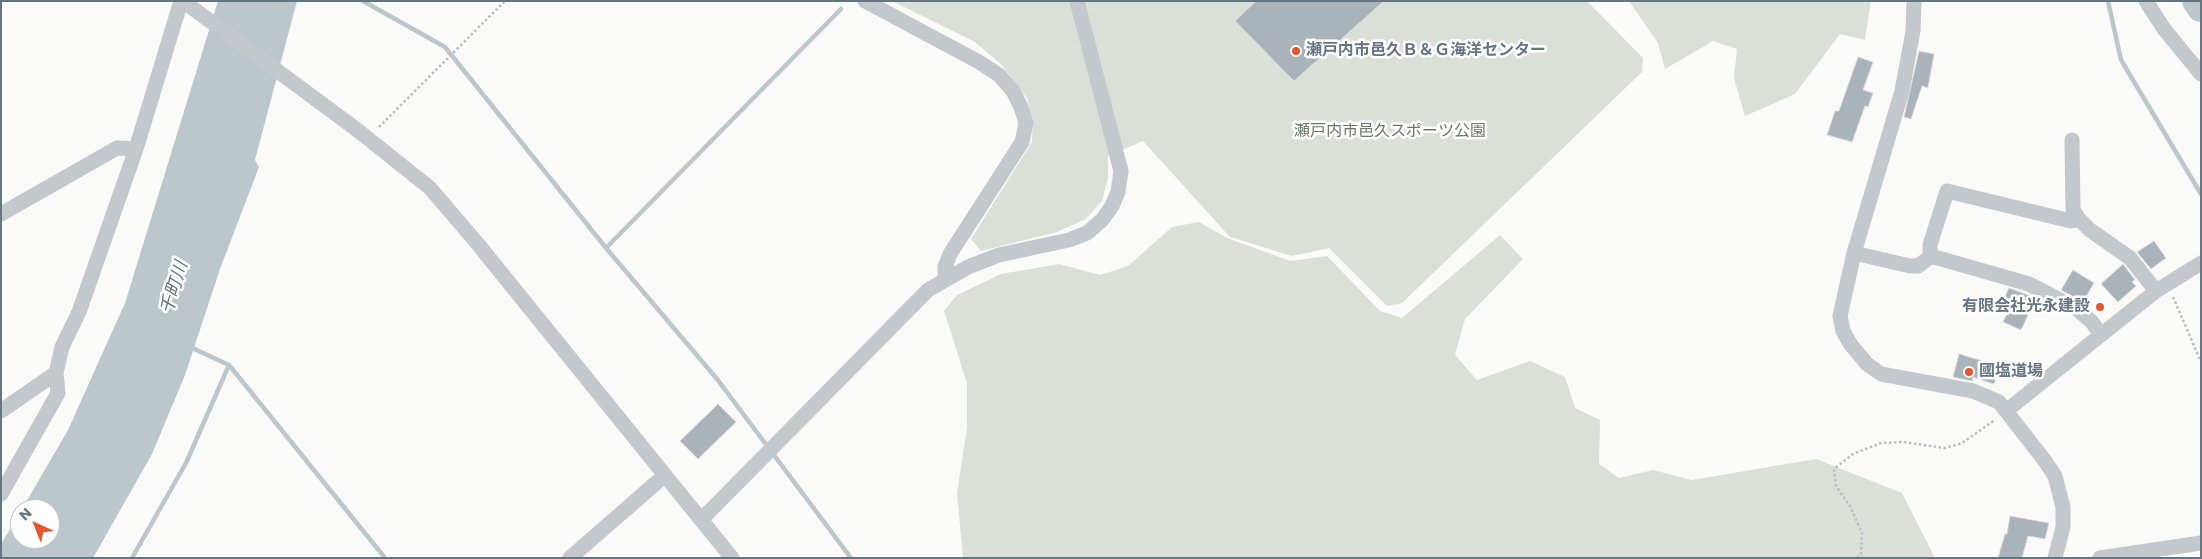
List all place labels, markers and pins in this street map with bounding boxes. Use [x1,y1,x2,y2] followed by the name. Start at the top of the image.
[1306,41,1546,61] place label: 瀬戸内市邑久Ｂ＆Ｇ海洋センター
[1290,45,1302,57] marker: 瀬戸内市邑久Ｂ＆Ｇ海洋センター
[1962,297,2090,317] place label: 有限会社光永建設
[2094,301,2106,313] marker: 有限会社光永建設
[1979,362,2043,382] place label: 國塩道場
[1963,366,1975,378] marker: 國塩道場

